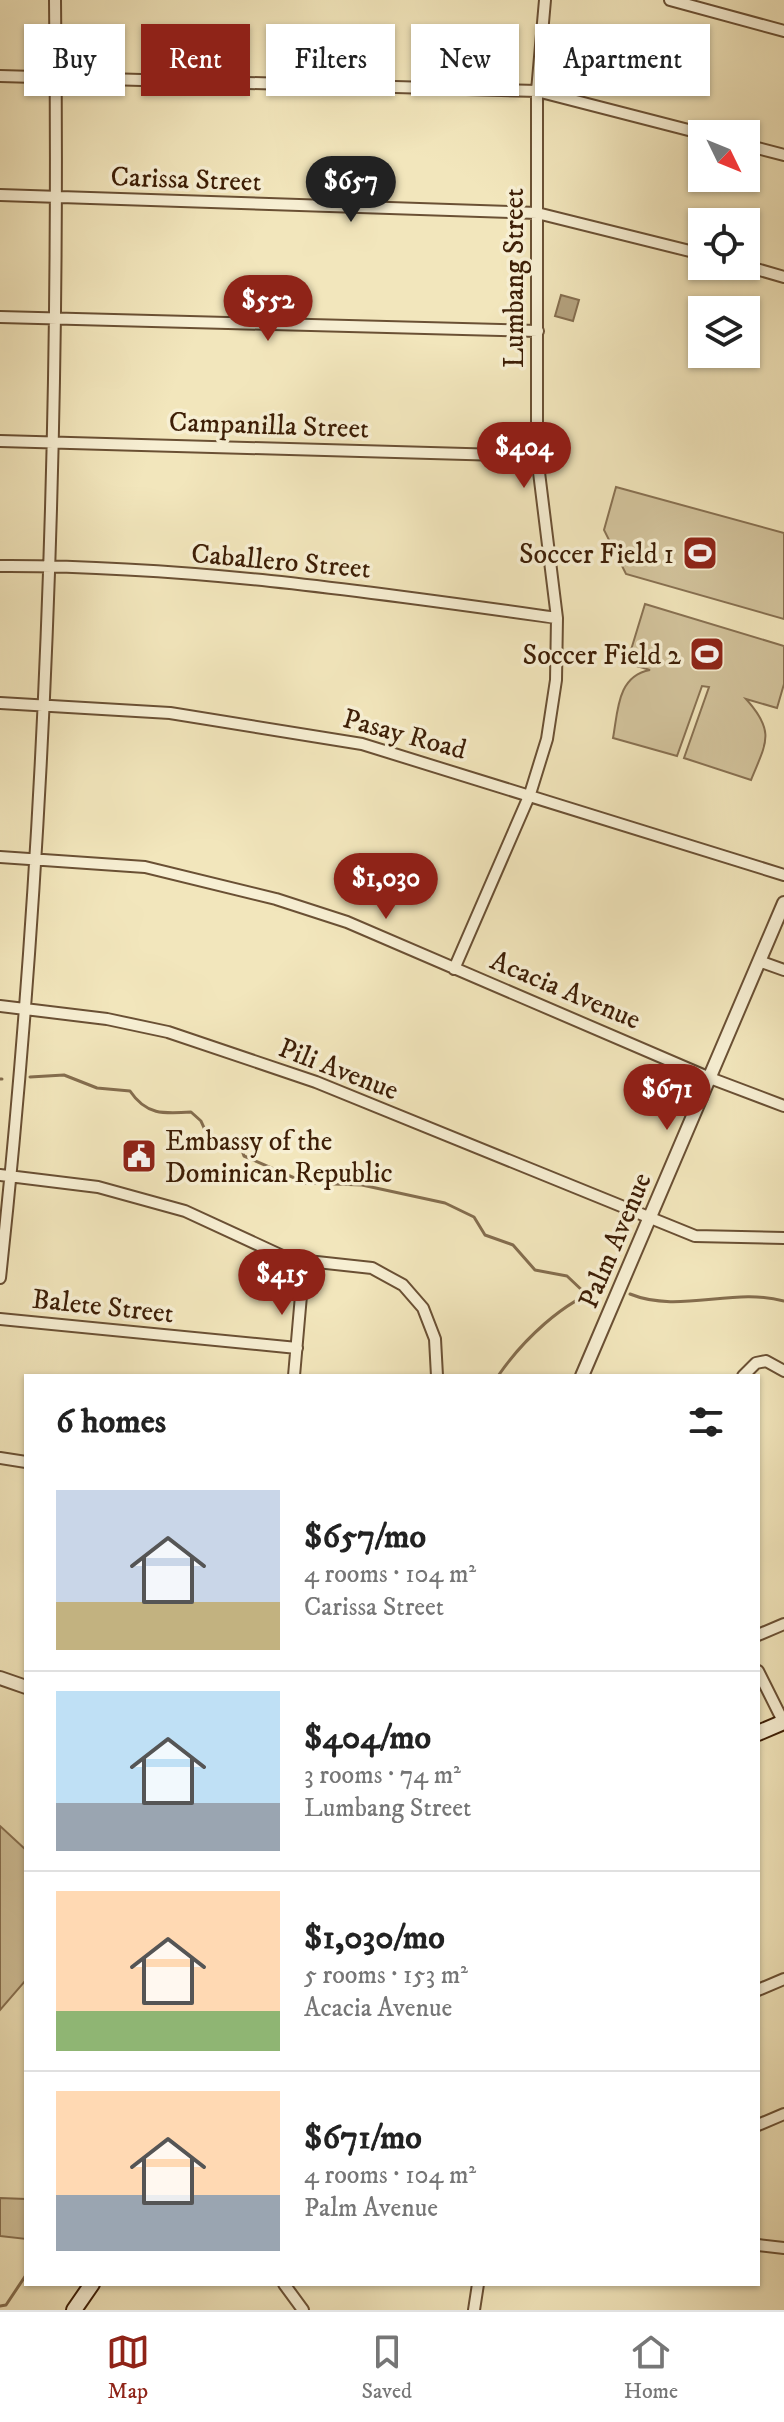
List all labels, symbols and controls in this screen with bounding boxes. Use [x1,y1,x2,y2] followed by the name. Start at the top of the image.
[24,24,125,96] chip: Buy
[141,24,250,96] chip: Rent
[266,24,395,96] chip: Filters
[411,24,519,96] chip: New
[535,24,710,96] chip: Apartment
[688,120,760,192] north arrow
[688,120,760,368] map controls
[304,156,398,224] pin: $657
[110,159,262,200] street label: Carissa Street
[324,165,378,198] text: $657
[497,188,532,368] street label: Lumbang Street
[688,208,760,280] button: locate
[221,275,315,343] pin: $552
[242,284,294,317] text: $552
[688,296,760,368] button: layers
[168,405,370,446] street label: Campanilla Street
[477,422,571,490] pin: $404
[495,431,553,464] text: $404
[681,534,719,572] sports icon: Soccer Field 1
[190,536,372,587] street label: Caballero Street
[519,537,674,572] place label: Soccer Field 1
[688,635,726,673] sports icon: Soccer Field 2
[522,638,681,673] place label: Soccer Field 2
[339,701,470,768] street label: Pasay Road
[321,853,451,921] pin: $1,030
[352,862,420,895] text: $1,030
[485,943,646,1038] street label: Acacia Avenue
[273,1031,403,1108] street label: Pili Avenue
[620,1064,714,1132] pin: $671
[642,1073,692,1106] text: $671
[165,1124,393,1191] place label: Embassy of the Dominican Republic
[120,1137,158,1175] public building icon: Embassy of the Dominican Republic
[571,1167,660,1314] street label: Palm Avenue
[235,1249,329,1317] pin: $415
[256,1258,308,1291] text: $415
[30,1282,175,1331] street label: Balete Street
[684,1400,728,1444] icon: filters
[56,1401,166,1443] text: 6 homes
[304,1516,426,1558] text: $657/mo
[120,1522,216,1618] icon: home
[304,1558,476,1591] text: 4 rooms · 104 m²
[304,1591,444,1624] text: Carissa Street
[304,1717,431,1759] text: $404/mo
[120,1723,216,1819] icon: home
[304,1759,461,1792] text: 3 rooms · 74 m²
[304,1792,471,1825] text: Lumbang Street
[304,1917,445,1959] text: $1,030/mo
[120,1923,216,2019] icon: home
[304,1959,468,1992] text: 5 rooms · 153 m²
[304,1992,452,2025] text: Acacia Avenue
[304,2117,422,2159] text: $671/mo
[120,2123,216,2219] icon: home
[304,2159,476,2192] text: 4 rooms · 104 m²
[304,2192,438,2225] text: Palm Avenue
[106,2330,150,2405] tab: Map
[362,2330,412,2405] tab: Saved
[624,2330,678,2405] tab: Home

